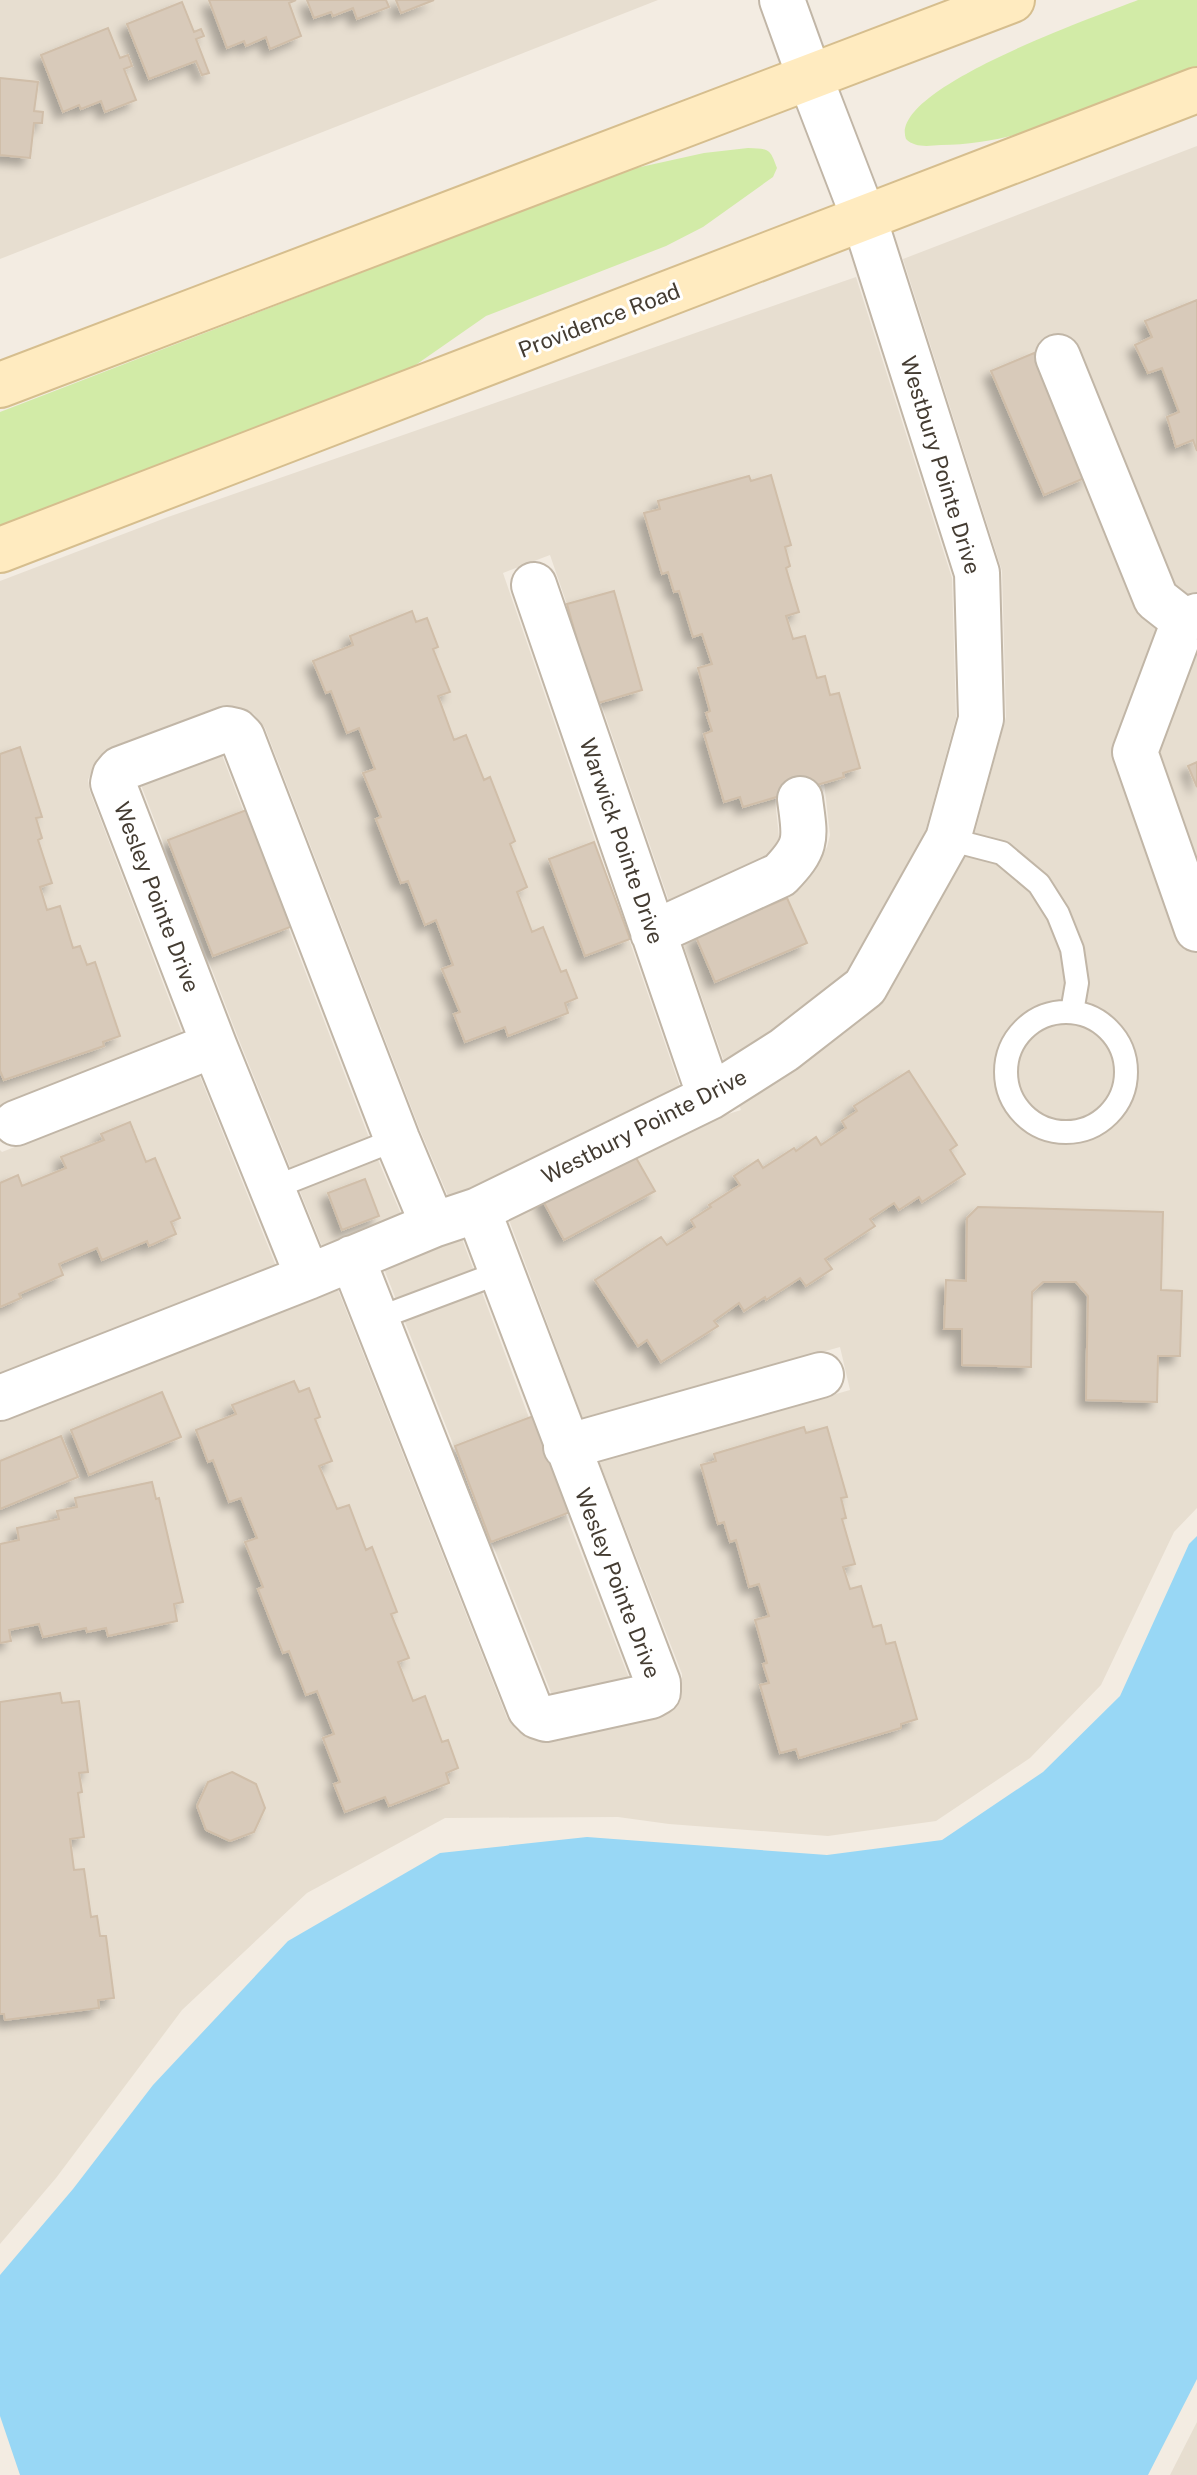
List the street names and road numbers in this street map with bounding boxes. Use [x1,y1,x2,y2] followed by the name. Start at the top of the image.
[514,277,684,363] street label: Providence Road
[895,353,987,577] street label: Westbury Pointe Drive
[575,735,669,947] street label: Warwick Pointe Drive
[109,798,205,996] street label: Wesley Pointe Drive
[537,1063,751,1189] street label: Westbury Pointe Drive
[570,1484,666,1682] street label: Wesley Pointe Drive

